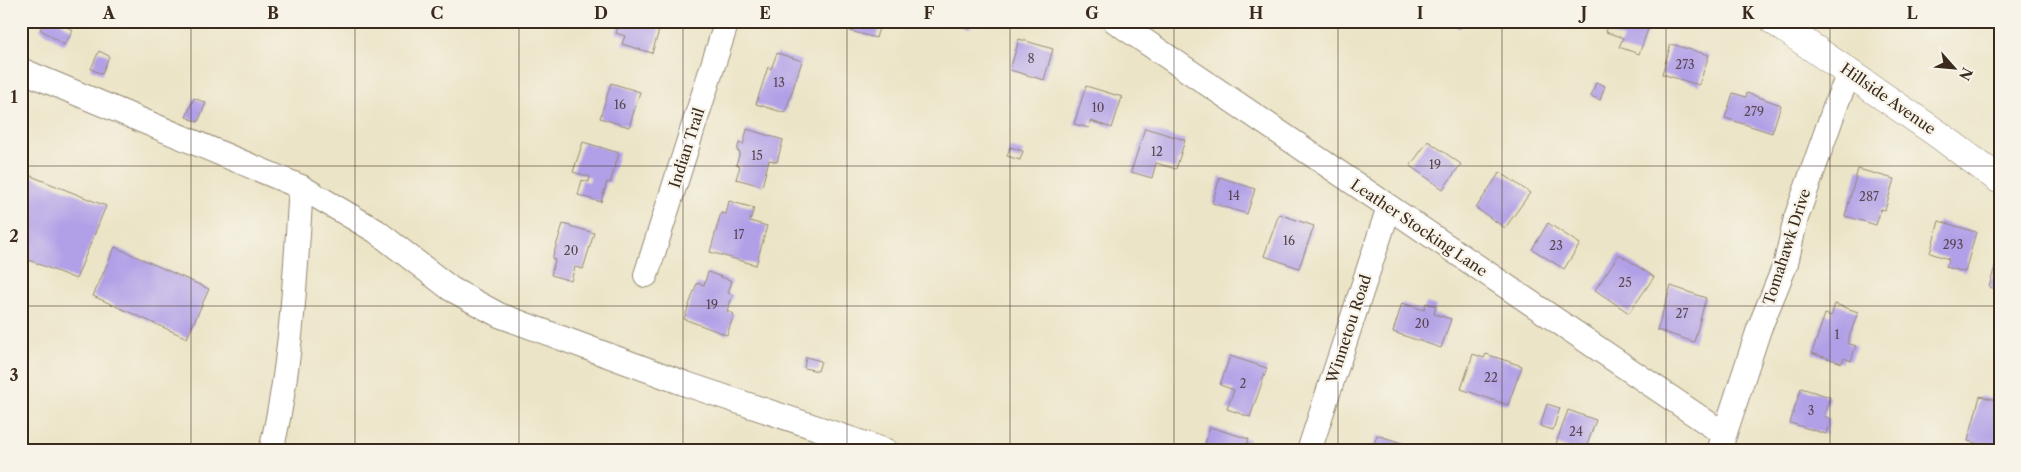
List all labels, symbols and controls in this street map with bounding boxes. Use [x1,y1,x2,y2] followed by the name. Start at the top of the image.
[102,3,116,23] text: A
[267,3,279,23] text: B
[431,3,443,23] text: C
[594,3,608,23] text: D
[759,3,771,23] text: E
[924,3,935,23] text: F
[1085,3,1099,23] text: G
[1249,3,1263,23] text: H
[1417,3,1424,23] text: I
[1578,3,1587,23] text: J
[1742,3,1756,23] text: K
[1906,3,1918,23] text: L
[1928,42,1978,92] north arrow
[1027,51,1035,66] house number: 8
[1675,57,1695,72] house number: 273
[1837,59,1939,138] street label: Hillside Avenue
[1955,64,1976,83] text: N
[773,75,785,90] house number: 13
[10,87,18,107] text: 1
[614,97,626,112] house number: 16
[1092,100,1104,115] house number: 10
[1744,104,1764,119] house number: 279
[665,105,709,190] street label: Indian Trail
[1151,144,1163,159] house number: 12
[751,148,763,163] house number: 15
[1429,157,1441,172] house number: 19
[1347,175,1491,280] street label: Leather Stocking Lane
[1759,186,1814,308] street label: Tomahawk Drive
[1228,188,1240,203] house number: 14
[1859,189,1879,204] house number: 287
[9,226,19,246] text: 2
[734,227,745,242] house number: 17
[1283,233,1295,248] house number: 16
[1943,237,1963,252] house number: 293
[1549,238,1563,253] house number: 23
[564,243,578,258] house number: 20
[1322,272,1375,386] street label: Winnetou Road
[1618,275,1632,290] house number: 25
[706,297,718,312] house number: 19
[1676,306,1688,321] house number: 27
[1415,316,1429,331] house number: 20
[1834,327,1840,342] house number: 1
[9,365,19,385] text: 3
[1484,370,1498,385] house number: 22
[1240,376,1247,391] house number: 2
[1808,403,1814,418] house number: 3
[1569,424,1583,439] house number: 24

